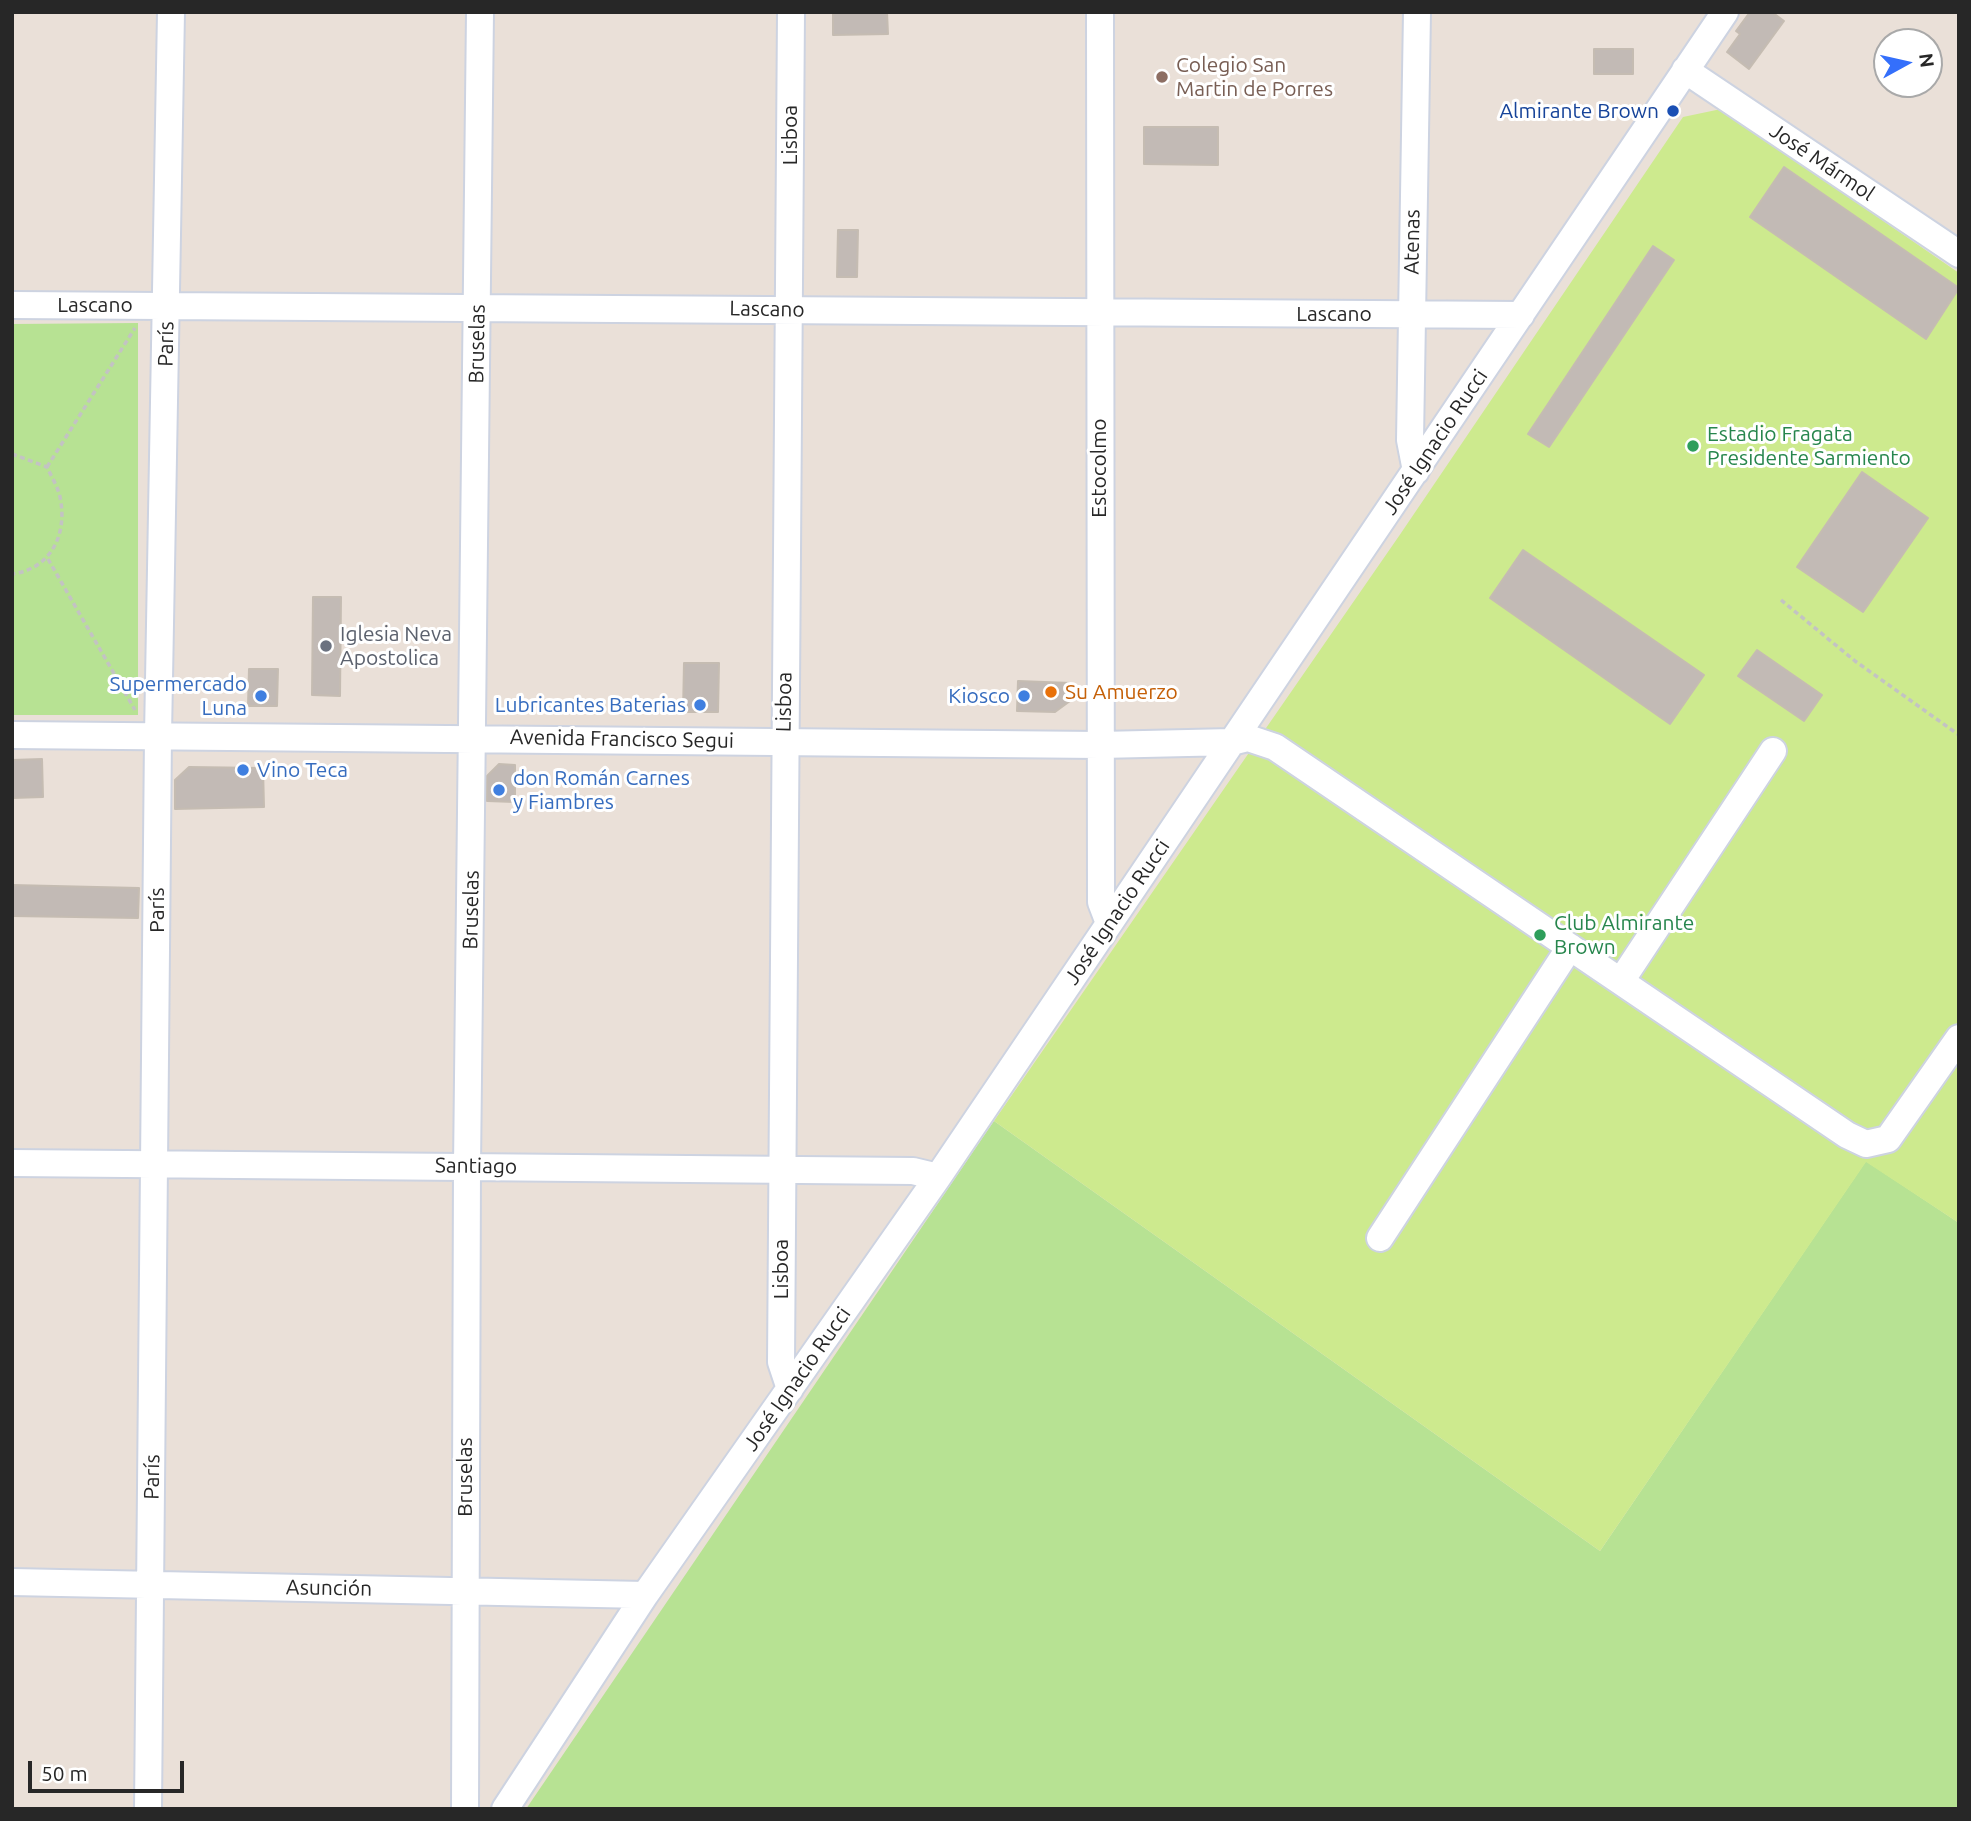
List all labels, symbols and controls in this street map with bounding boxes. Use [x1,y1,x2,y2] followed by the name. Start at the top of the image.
[1873,28,1943,98] north arrow
[1176,52,1333,102] place label: Colegio San Martin de Porres
[1915,52,1939,69] text: N
[1154,69,1170,85] marker: Colegio San Martin de Porres
[1499,98,1659,124] place label: Almirante Brown
[1665,103,1681,119] marker: Almirante Brown
[777,105,803,165] street label: Lisboa
[1765,118,1879,206] street label: José Mármol
[1399,209,1425,275] street label: Atenas
[57,292,133,318] street label: Lascano
[729,296,805,322] street label: Lascano
[1296,301,1372,327] street label: Lascano
[464,304,490,384] street label: Bruselas
[153,321,179,367] street label: París
[1377,364,1493,520] street label: José Ignacio Rucci
[1086,418,1112,518] street label: Estocolmo
[1707,421,1911,471] place label: Estadio Fragata Presidente Sarmiento
[1685,438,1701,454] marker: Estadio Fragata Presidente Sarmiento
[340,621,452,671] place label: Iglesia Neva Apostolica
[318,638,334,654] marker: Iglesia Neva Apostolica
[109,671,247,721] place label: Supermercado Luna
[771,672,797,732] street label: Lisboa
[1065,679,1178,705] place label: Su Amuerzo
[948,683,1010,709] place label: Kiosco
[1043,684,1059,700] marker: Su Amuerzo
[253,688,269,704] marker: Supermercado Luna
[1016,688,1032,704] marker: Kiosco
[495,692,686,718] place label: Lubricantes Baterias
[692,697,708,713] marker: Lubricantes Baterias
[510,724,734,754] street label: Avenida Francisco Segui
[257,757,348,783] place label: Vino Teca
[235,762,251,778] marker: Vino Teca
[513,765,690,815] place label: don Román Carnes y Fiambres
[491,782,507,798] marker: don Román Carnes y Fiambres
[1059,834,1175,990] street label: José Ignacio Rucci
[458,870,484,950] street label: Bruselas
[144,887,170,933] street label: París
[1554,910,1694,960] place label: Club Almirante Brown
[1532,927,1548,943] marker: Club Almirante Brown
[435,1153,517,1179] street label: Santiago
[768,1239,794,1299] street label: Lisboa
[738,1302,856,1456] street label: José Ignacio Rucci
[452,1437,478,1517] street label: Bruselas
[139,1454,165,1500] street label: París
[286,1575,372,1601] street label: Asunción
[32,1748,187,1792] scale bar
[41,1761,88,1785] text: 50 m

